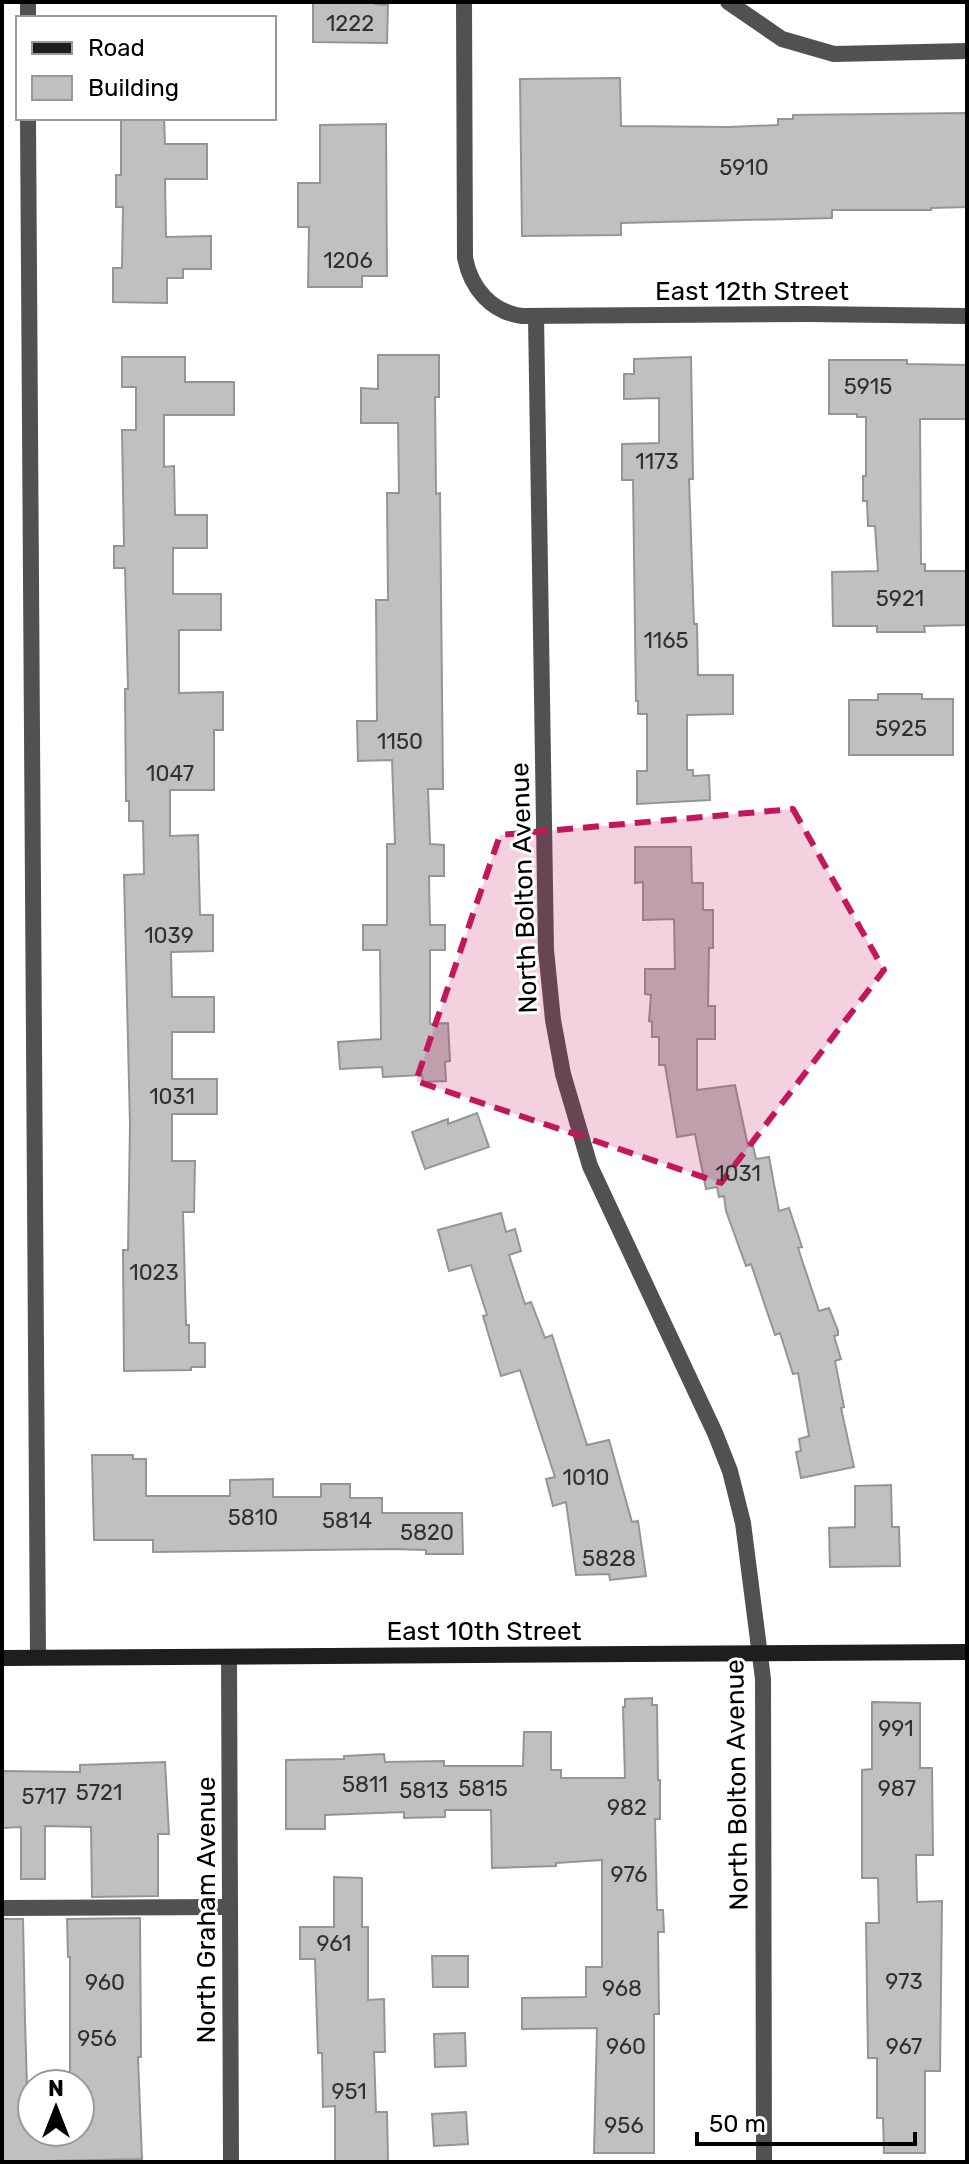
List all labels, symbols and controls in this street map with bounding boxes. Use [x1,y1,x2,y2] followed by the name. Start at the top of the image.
[326,10,374,37] house number: 1222
[16,16,276,120] legend
[88,34,145,62] text: Road
[88,74,179,102] text: Building
[719,154,769,181] house number: 5910
[323,247,373,274] house number: 1206
[655,276,849,307] street label: East 12th Street
[844,373,892,400] house number: 5915
[635,448,679,475] house number: 1173
[876,585,924,612] house number: 5921
[643,627,689,654] house number: 1165
[875,715,927,742] house number: 5925
[377,728,423,755] house number: 1150
[146,760,194,787] house number: 1047
[504,762,544,1014] street label: North Bolton Avenue
[144,922,194,949] house number: 1039
[149,1083,195,1110] house number: 1031
[715,1160,761,1187] house number: 1031
[129,1259,179,1286] house number: 1023
[563,1464,609,1491] house number: 1010
[228,1504,278,1531] house number: 5810
[322,1507,372,1534] house number: 5814
[400,1519,454,1546] house number: 5820
[582,1545,636,1572] house number: 5828
[386,1616,582,1647] street label: East 10th Street
[719,1659,755,1911] street label: North Bolton Avenue
[878,1715,914,1742] house number: 991
[342,1771,388,1798] house number: 5811
[458,1775,508,1802] house number: 5815
[878,1775,916,1802] house number: 987
[191,1776,222,2044] street label: North Graham Avenue
[399,1777,449,1804] house number: 5813
[76,1779,122,1806] house number: 5721
[21,1783,67,1810] house number: 5717
[607,1794,647,1821] house number: 982
[611,1861,647,1888] house number: 976
[317,1930,352,1957] house number: 961
[885,1968,923,1995] house number: 973
[85,1969,125,1996] house number: 960
[602,1975,642,2002] house number: 968
[77,2025,117,2052] house number: 956
[606,2033,646,2060] house number: 960
[886,2033,922,2060] house number: 967
[16,2068,96,2148] north arrow
[48,2075,64,2102] text: N
[331,2078,367,2105] house number: 951
[697,2096,915,2146] scale bar
[709,2110,766,2138] text: 50 m
[604,2112,644,2139] house number: 956

